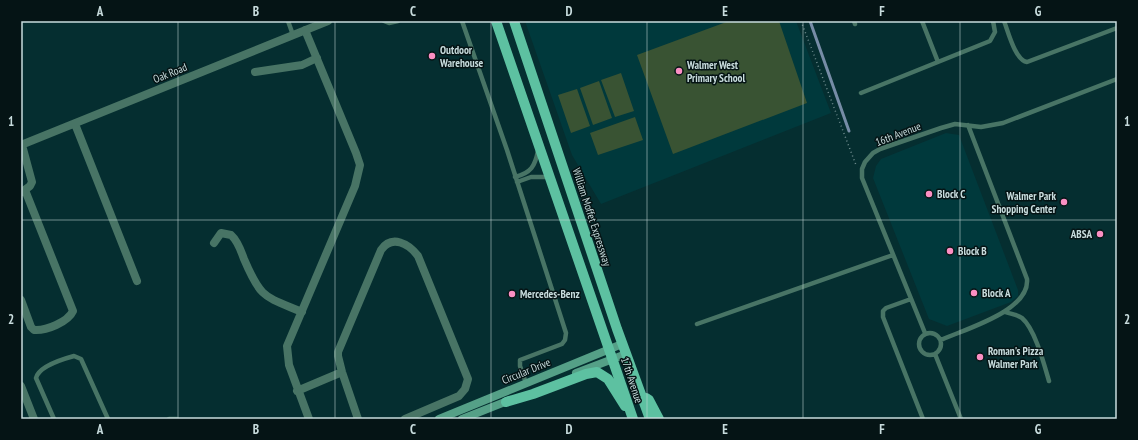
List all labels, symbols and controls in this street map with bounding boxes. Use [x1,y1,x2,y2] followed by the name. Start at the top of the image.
[96,3,104,20] text: A
[253,3,259,20] text: B
[410,3,416,20] text: C
[566,3,573,20] text: D
[722,3,728,20] text: E
[879,3,885,20] text: F
[1035,3,1042,20] text: G
[439,43,483,70] place label: Outdoor Warehouse
[427,51,437,61] marker: Outdoor Warehouse
[686,58,745,85] place label: Walmer West Primary School
[151,60,189,86] street label: Oak Road
[674,66,684,76] marker: Walmer West Primary School
[8,113,14,130] text: 1
[1124,113,1130,130] text: 1
[873,119,923,149] street label: 16th Avenue
[570,166,615,269] street label: William Moffet Expressway
[937,187,965,201] place label: Block C
[924,189,934,199] marker: Block C
[992,189,1057,216] place label: Walmer Park Shopping Center
[1059,197,1069,207] marker: Walmer Park Shopping Center
[1070,227,1092,241] place label: ABSA
[1095,229,1105,239] marker: ABSA
[958,244,987,258] place label: Block B
[945,246,955,256] marker: Block B
[982,286,1011,300] place label: Block A
[520,287,580,301] place label: Mercedes-Benz
[969,288,979,298] marker: Block A
[507,289,517,299] marker: Mercedes-Benz
[8,311,14,328] text: 2
[1124,311,1130,328] text: 2
[987,344,1044,371] place label: Roman's Pizza Walmer Park
[975,352,985,362] marker: Roman's Pizza Walmer Park
[500,355,553,387] street label: Circular Drive
[618,355,646,405] street label: 17th Avenue
[96,421,104,438] text: A
[253,421,259,438] text: B
[410,421,416,438] text: C
[566,421,573,438] text: D
[722,421,728,438] text: E
[879,421,885,438] text: F
[1035,421,1042,438] text: G

